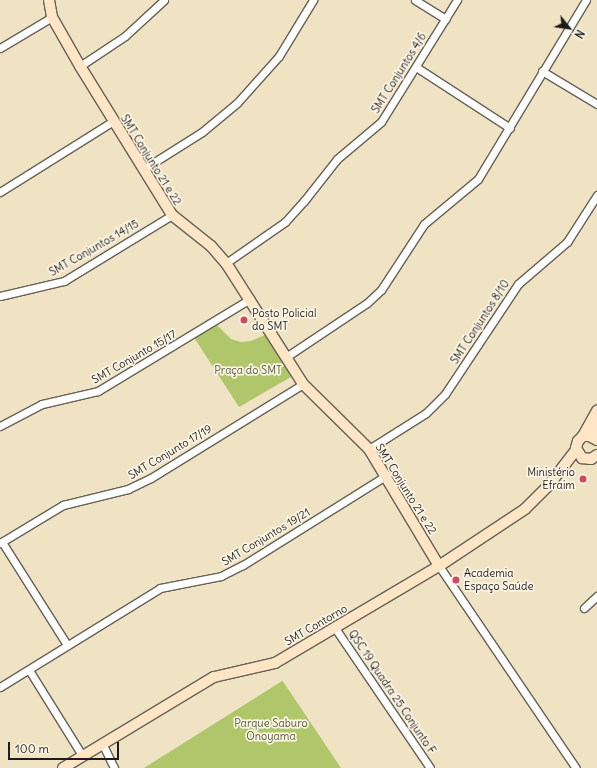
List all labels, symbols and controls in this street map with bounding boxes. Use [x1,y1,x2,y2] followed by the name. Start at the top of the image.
[549,8,589,48] north arrow
[571,27,587,41] text: N
[369,30,429,116] street label: SMT Conjuntos 4/6
[118,112,184,208] street label: SMT Conjunto 21 e 22
[47,217,141,279] street label: SMT Conjuntos 14/15
[448,277,512,367] street label: SMT Conjuntos 8/10
[252,307,316,333] place label: Posto Policial do SMT
[239,315,249,325] marker: Posto Policial do SMT
[89,327,179,387] street label: SMT Conjunto 15/17
[214,363,282,377] park label: Praça do SMT
[126,422,214,482] street label: SMT Conjunto 17/19
[373,441,439,537] street label: SMT Conjunto 21 e 22
[527,466,575,492] place label: Ministério Efraim
[578,474,588,484] marker: Ministério Efraim
[219,505,313,569] street label: SMT Conjuntos 19/21
[464,567,533,593] place label: Academia Espaço Saúde
[451,575,461,585] marker: Academia Espaço Saúde
[282,602,350,648] street label: SMT Contorno
[345,627,439,757] street label: QSC 19 Quadra 25 Conjunto F
[234,717,308,743] park label: Parque Saburo Onoyama
[10,734,121,760] scale bar
[15,741,49,756] text: 100 m

